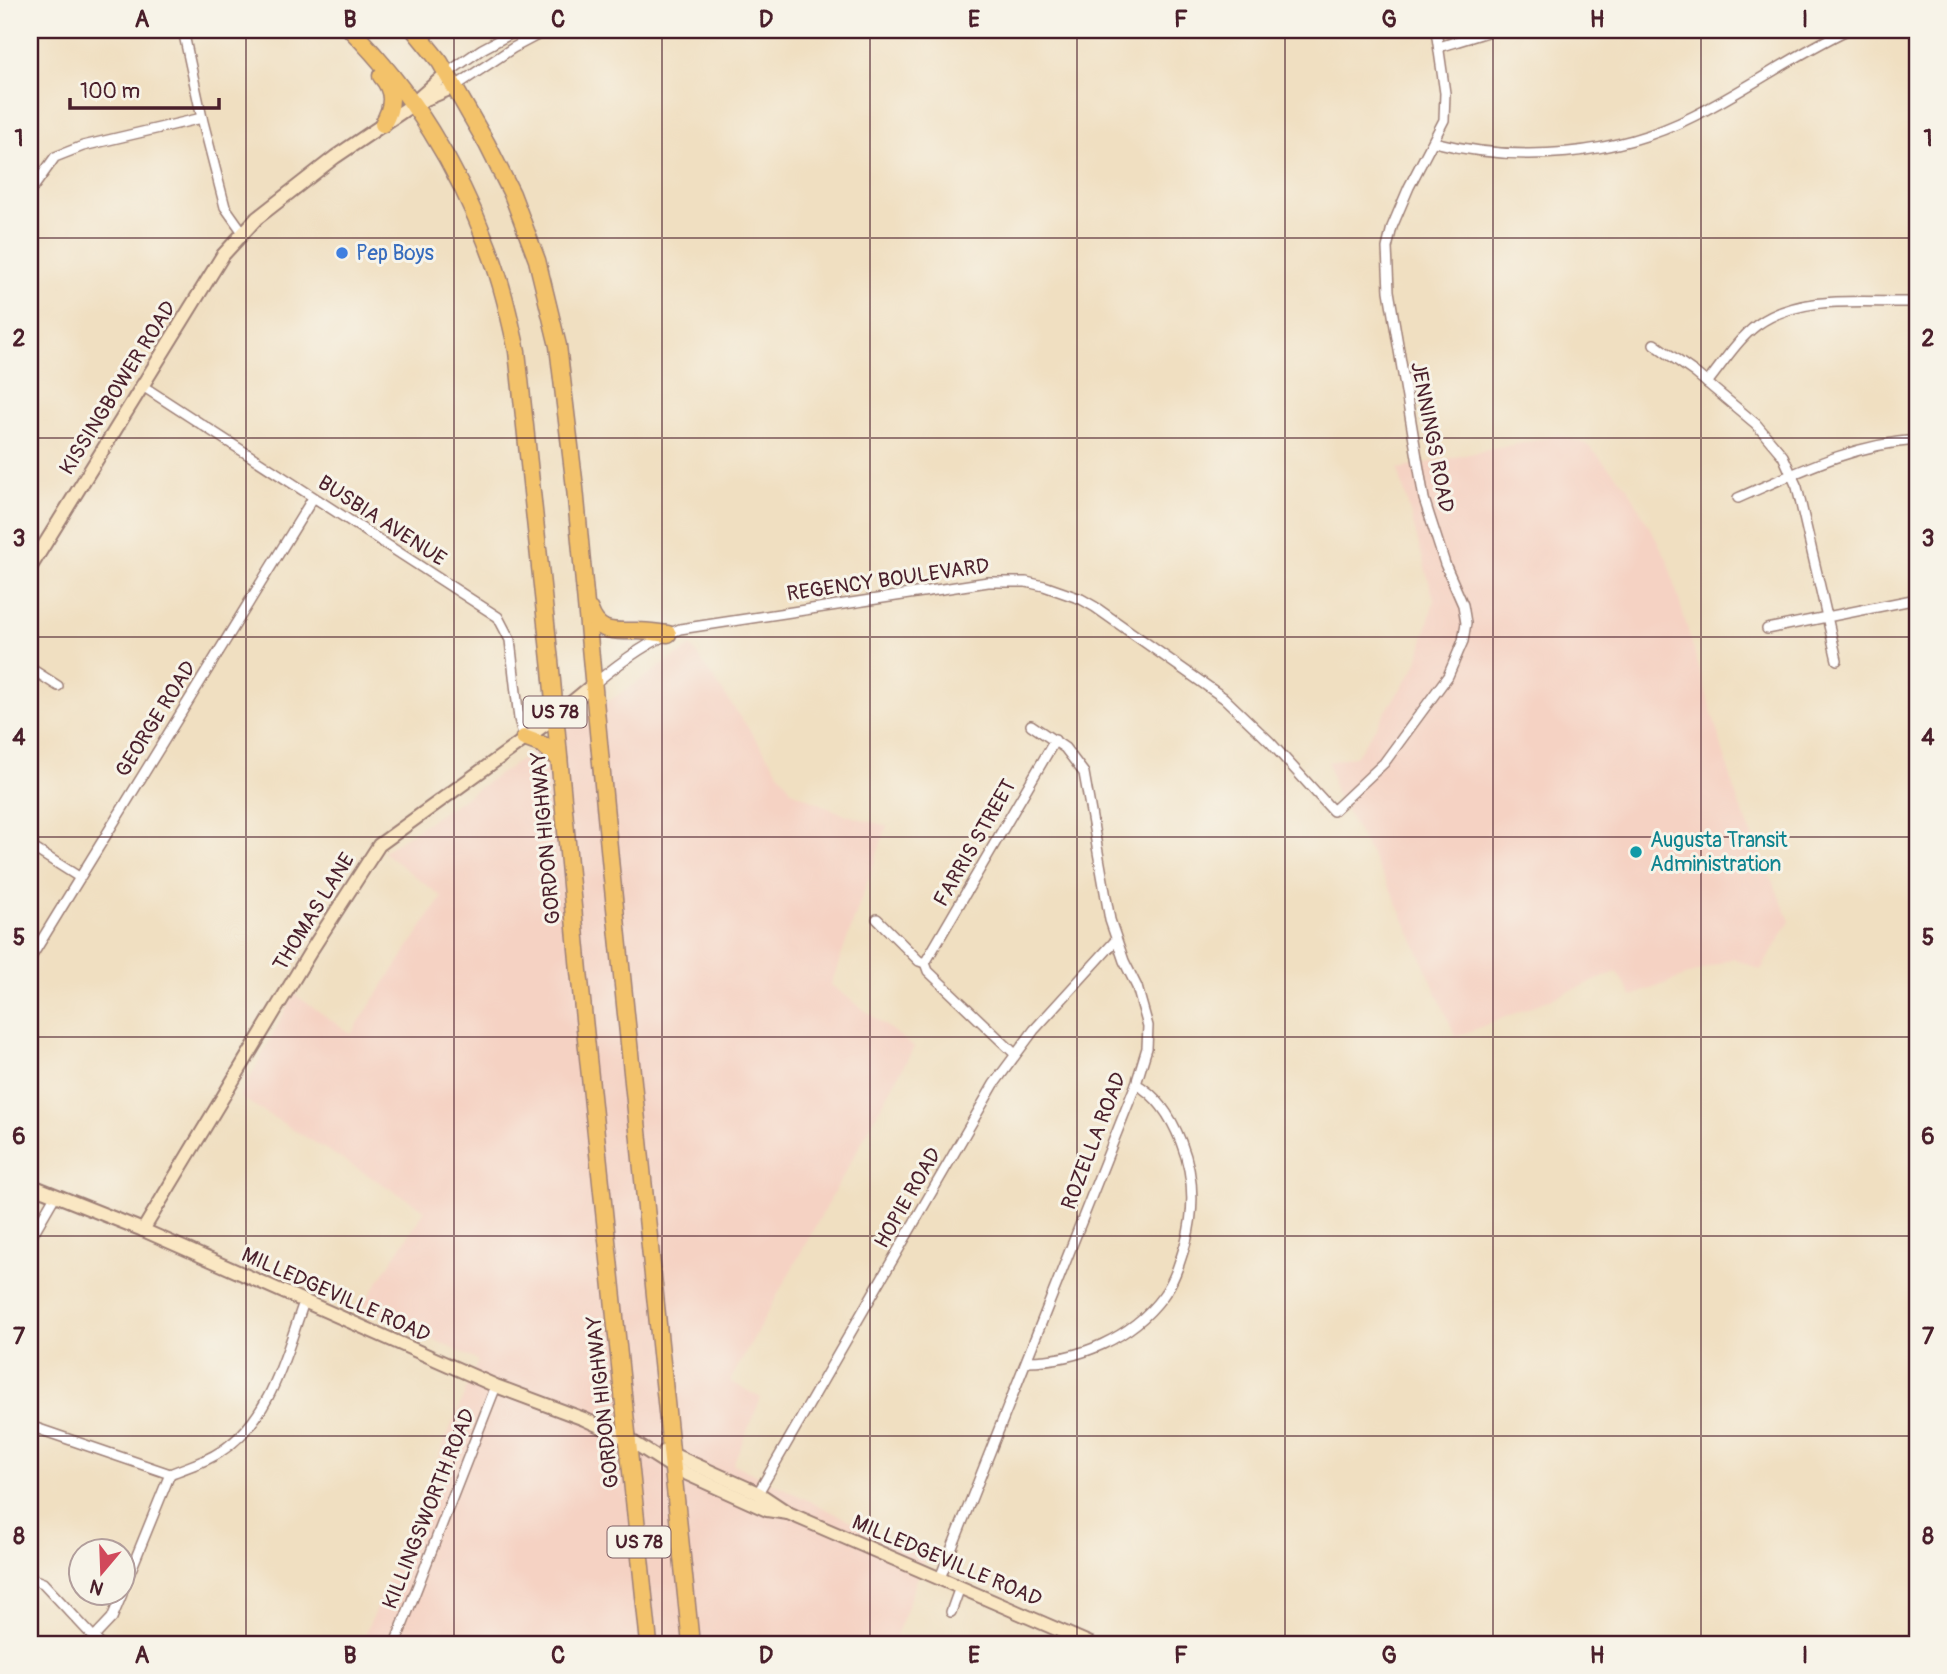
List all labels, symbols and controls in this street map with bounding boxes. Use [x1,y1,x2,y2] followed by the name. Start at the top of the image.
[135,5,150,34] text: A
[343,5,357,34] text: B
[551,5,565,34] text: C
[759,5,773,34] text: D
[968,5,980,34] text: E
[1174,5,1188,34] text: F
[1381,5,1397,34] text: G
[1590,5,1604,34] text: H
[1802,5,1808,34] text: I
[70,66,219,110] scale bar
[80,78,140,105] text: 100 m
[15,124,24,153] text: 1
[1924,124,1933,153] text: 1
[356,240,435,267] place label: Pep Boys
[334,245,350,261] marker: Pep Boys
[54,296,182,480] street label: KISSINGBOWER ROAD
[13,324,26,353] text: 2
[1922,324,1935,353] text: 2
[1404,359,1460,515] street label: JENNINGS ROAD
[313,469,451,573] street label: BUSBIA AVENUE
[13,524,25,553] text: 3
[1922,524,1934,553] text: 3
[785,552,991,608] street label: REGENCY BOULEVARD
[110,656,202,782] street label: GEORGE ROAD
[524,696,586,727] road number: US 78
[12,723,26,752] text: 4
[1921,723,1935,752] text: 4
[525,751,567,925] street label: GORDON HIGHWAY
[928,774,1023,912] street label: FARRIS STREET
[1650,827,1788,878] place label: Augusta Transit Administration
[1628,844,1644,860] marker: Augusta Transit Administration
[267,848,361,976] street label: THOMAS LANE
[13,923,25,952] text: 5
[1922,923,1934,952] text: 5
[1055,1069,1133,1213] street label: ROZELLA ROAD
[12,1122,26,1151] text: 6
[1921,1122,1935,1151] text: 6
[868,1143,948,1253] street label: HOPIE ROAD
[237,1241,435,1349] street label: MILLEDGEVILLE ROAD
[581,1314,625,1490] street label: GORDON HIGHWAY
[13,1322,26,1351] text: 7
[1922,1322,1935,1351] text: 7
[376,1405,482,1613] street label: KILLINGSWORTH ROAD
[848,1509,1046,1613] street label: MILLEDGEVILLE ROAD
[13,1522,25,1551] text: 8
[1922,1522,1934,1551] text: 8
[608,1526,670,1558] road number: US 78
[66,1538,136,1608] north arrow
[87,1574,107,1601] text: N
[135,1641,150,1670] text: A
[343,1641,357,1670] text: B
[551,1641,565,1670] text: C
[759,1641,773,1670] text: D
[968,1641,980,1670] text: E
[1174,1641,1188,1670] text: F
[1381,1641,1397,1670] text: G
[1590,1641,1604,1670] text: H
[1802,1641,1808,1670] text: I

